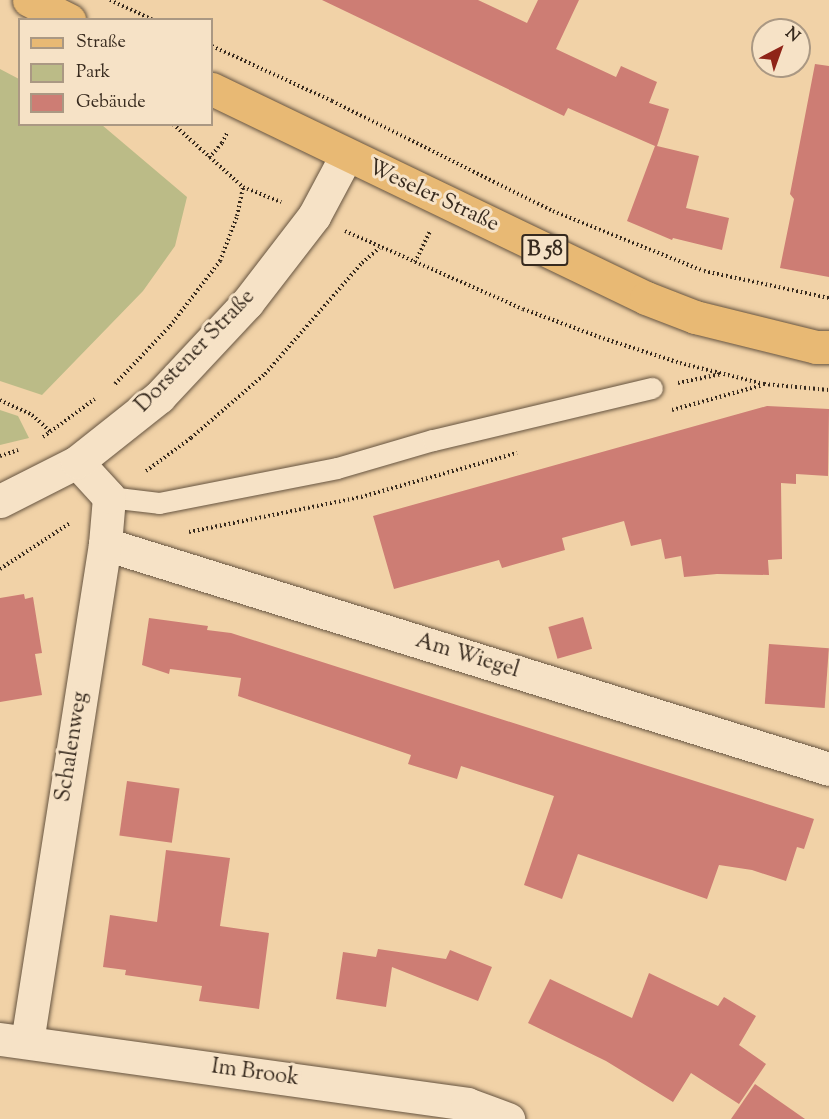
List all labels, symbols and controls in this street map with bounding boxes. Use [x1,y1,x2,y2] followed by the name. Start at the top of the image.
[18,18,213,126] legend
[751,18,811,78] north arrow
[779,23,804,48] text: N
[76,30,126,56] text: Straße
[76,60,110,86] text: Park
[76,90,146,116] text: Gebäude
[363,155,503,239] street label: Weseler Straße
[521,232,569,268] road number: B 58
[131,285,261,419] street label: Dorstener Straße
[412,629,522,685] street label: Am Wiegel
[51,690,95,804] street label: Schalenweg
[210,1055,300,1093] street label: Im Brook

